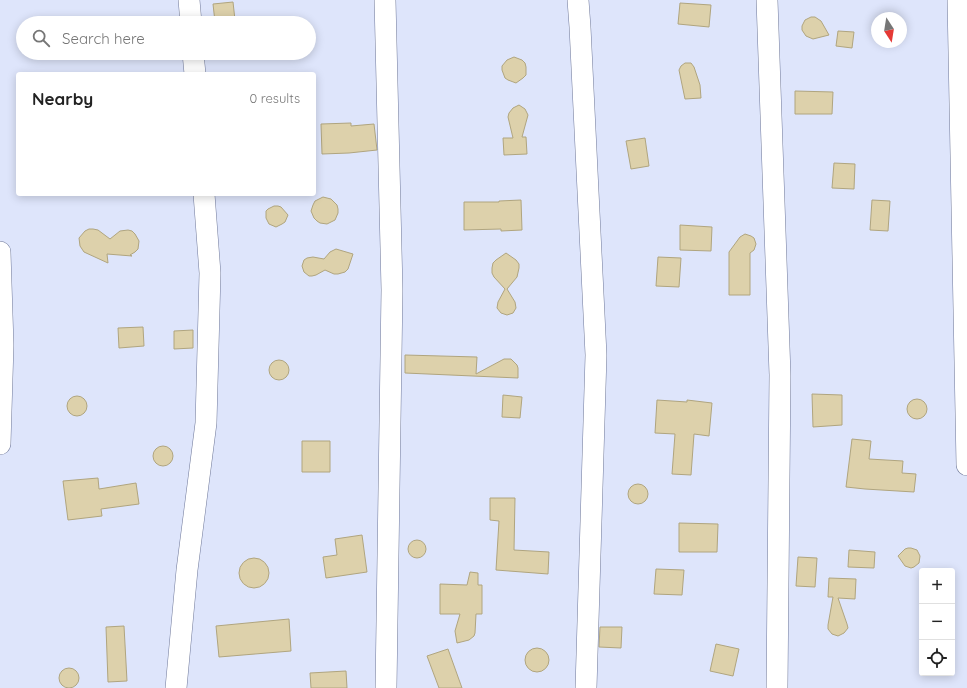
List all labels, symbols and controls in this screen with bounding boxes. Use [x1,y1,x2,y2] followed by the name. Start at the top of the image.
[871,12,907,48] north arrow
[16,16,316,60] search box
[30,27,52,49] icon: search
[62,29,145,48] text: Search here
[32,88,93,109] text: Nearby
[249,90,300,106] text: 0 results
[919,568,955,676] map controls
[919,568,955,604] button: +
[919,604,955,640] button: −
[919,640,955,676] button: locate

